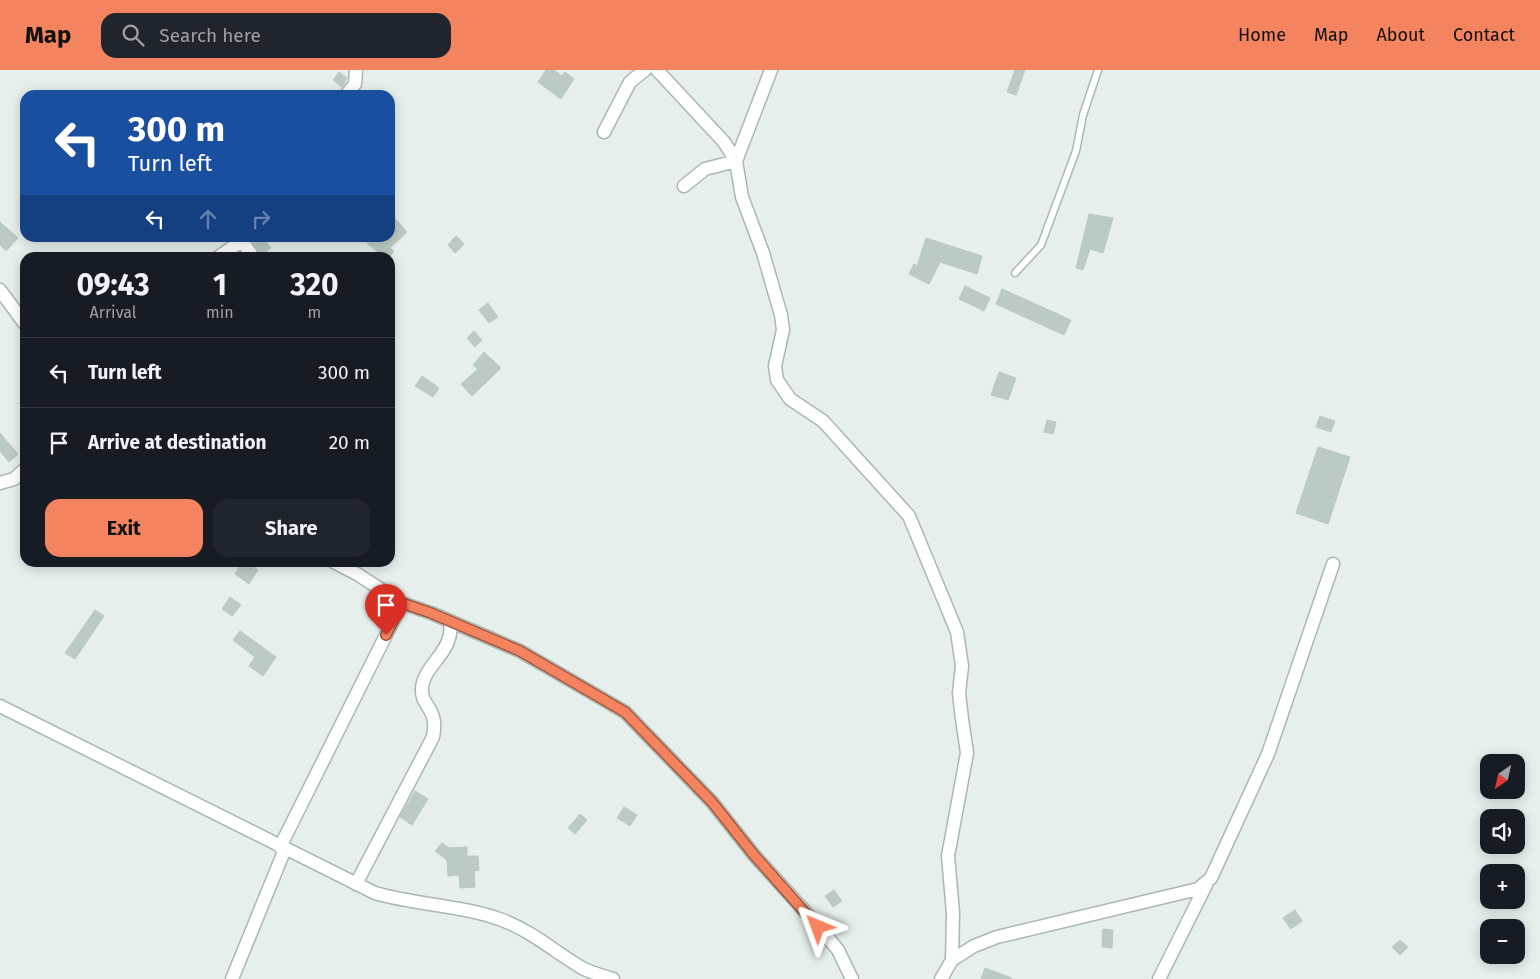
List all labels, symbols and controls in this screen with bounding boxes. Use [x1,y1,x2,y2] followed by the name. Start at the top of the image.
[101,13,451,58] search box
[25,21,71,49] text: Map
[119,21,147,49] icon: search
[159,24,261,47] text: Search here
[1238,24,1286,46] text: Home
[1314,24,1348,46] text: Map
[1376,24,1425,46] text: About
[1453,24,1515,46] text: Contact
[128,108,225,150] text: 300 m
[45,110,110,175] icon: left
[128,150,212,177] text: Turn left
[141,205,169,233] icon: left
[194,205,222,233] icon: ahead
[247,205,275,233] icon: right
[76,267,150,303] text: 09:43
[213,267,227,303] text: 1
[290,267,339,303] text: 320
[90,303,136,322] text: Arrival
[206,303,234,322] text: min
[307,303,321,322] text: m
[45,359,73,387] icon: left
[88,361,162,384] text: Turn left
[318,361,370,384] text: 300 m
[45,429,73,457] icon: arrive
[88,431,267,454] text: Arrive at destination
[329,431,370,454] text: 20 m
[45,499,203,557] button: Exit
[213,499,370,557] button: Share
[365,584,407,635] pin
[372,591,400,619] icon: arrive
[1480,754,1525,799] north arrow
[1480,754,1525,964] map controls
[1480,809,1525,854] button: sound
[1480,864,1525,909] button: +
[791,900,843,952] position arrow
[1480,919,1525,964] button: −

